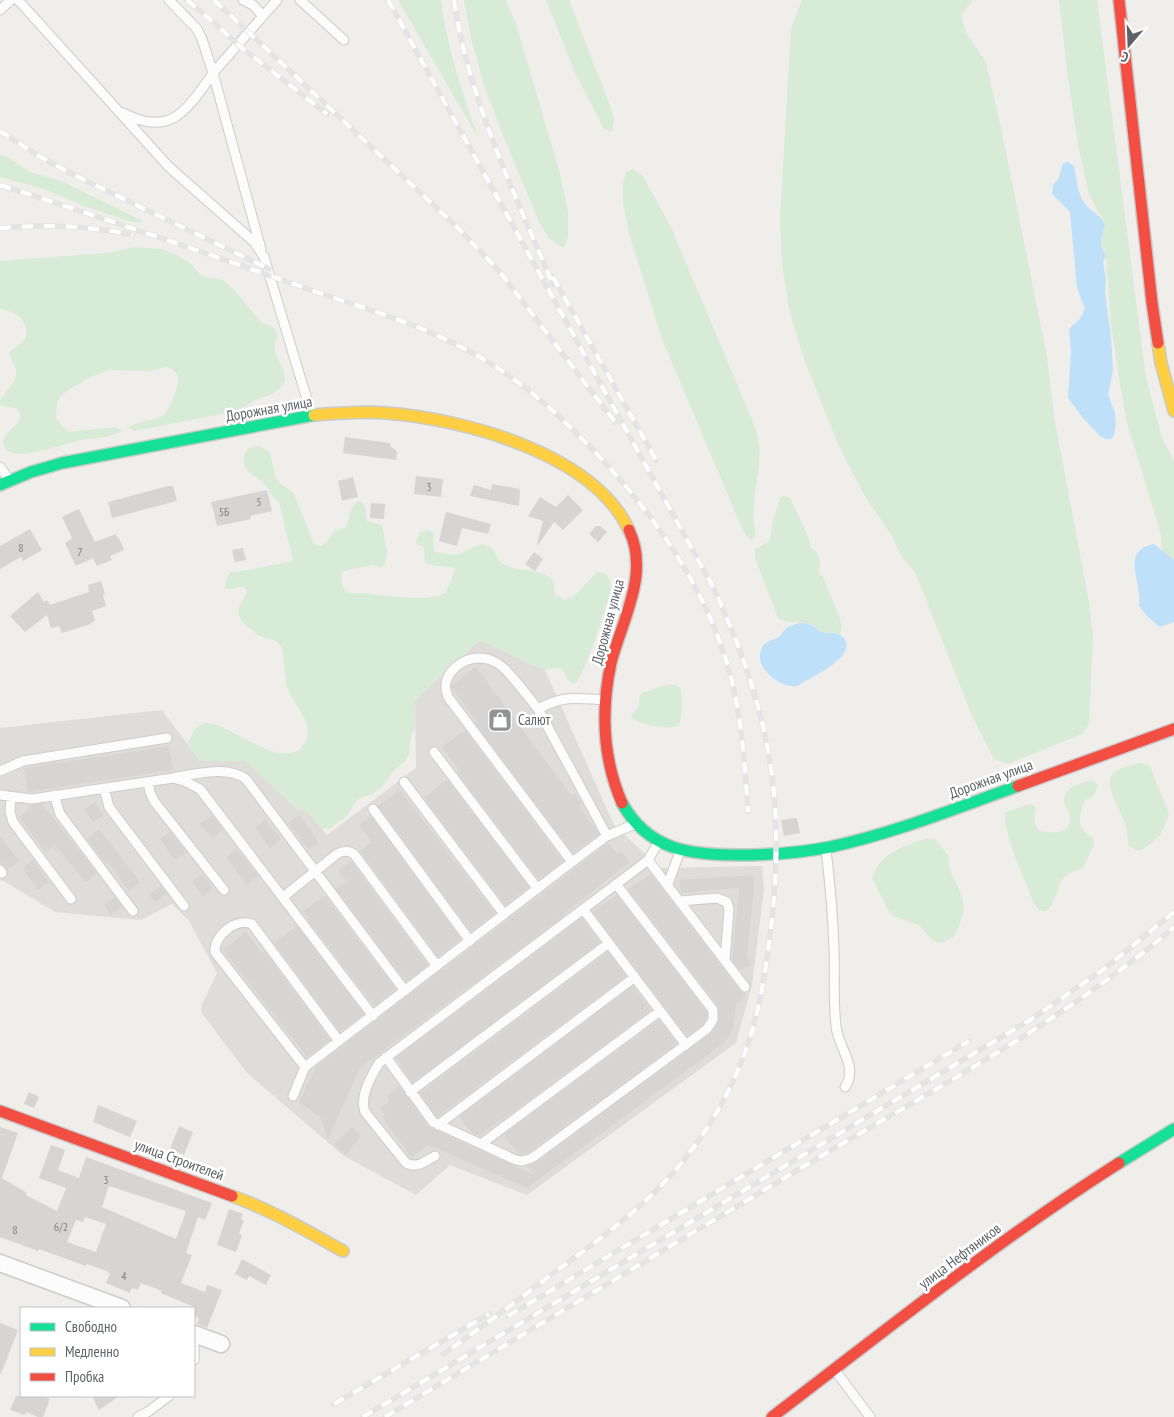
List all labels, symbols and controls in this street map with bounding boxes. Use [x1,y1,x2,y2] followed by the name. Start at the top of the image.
[1104,20,1154,70] north arrow
[1118,48,1131,67] text: С
[224,392,314,425] street label: Дорожная улица
[426,479,432,494] house number: 3
[256,494,262,509] house number: 5
[219,504,229,519] house number: 5Б
[18,540,24,555] house number: 8
[77,544,83,559] house number: 7
[587,577,628,667] street label: Дорожная улица
[487,707,513,733] shop icon: Салют
[518,710,551,729] place label: Салют
[946,755,1035,802] street label: Дорожная улица
[132,1135,227,1185] street label: улица Строителей
[103,1172,109,1187] house number: 3
[54,1219,68,1234] house number: 6/2
[915,1219,1005,1293] street label: улица Нефтяников
[12,1222,18,1237] house number: 8
[121,1268,127,1283] house number: 4
[20,1307,195,1397] legend
[65,1317,117,1336] text: Свободно
[65,1342,119,1361] text: Медленно
[65,1367,104,1386] text: Пробка

